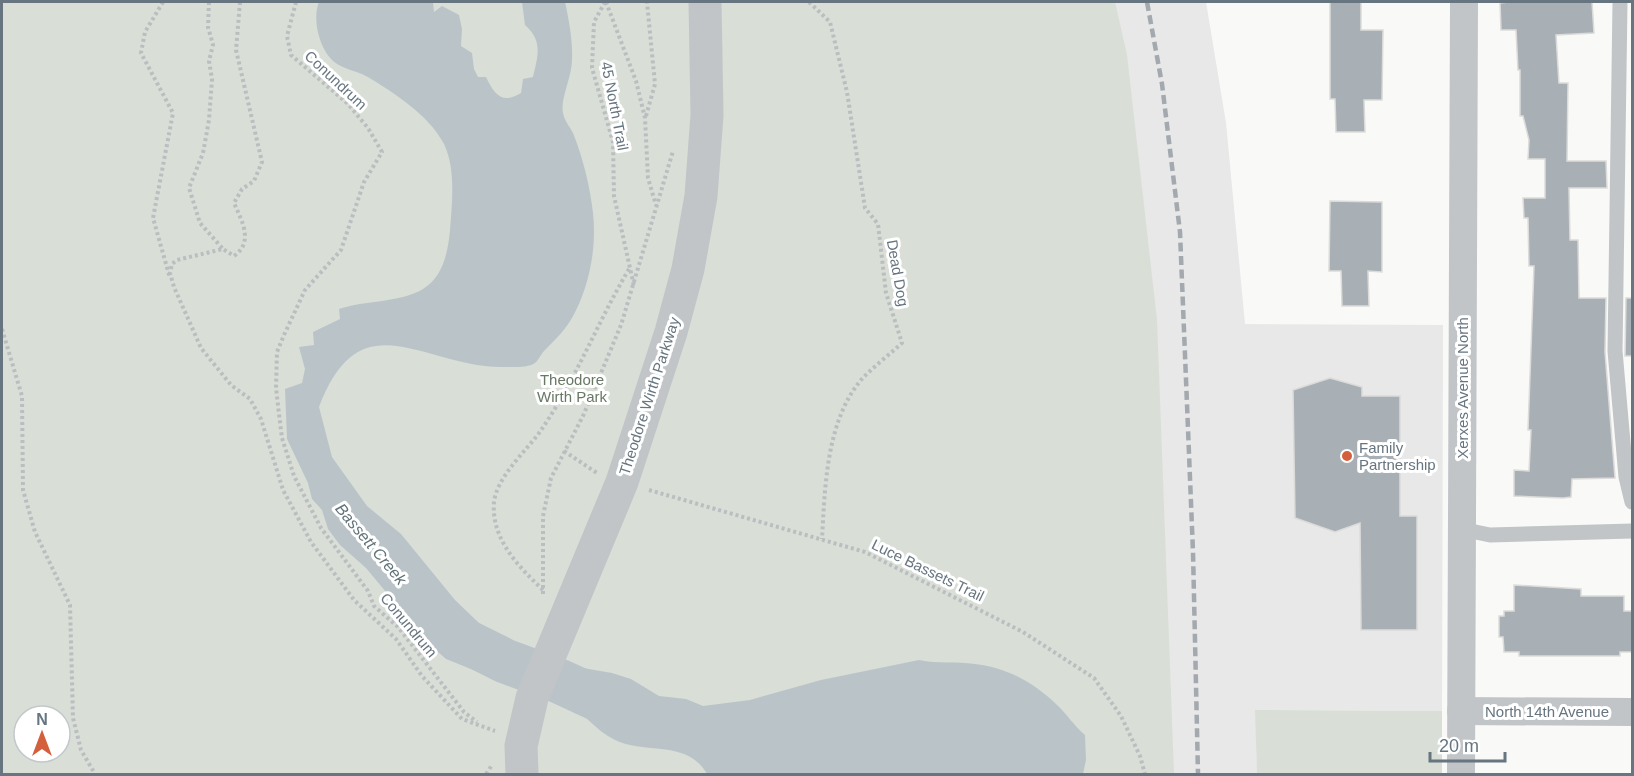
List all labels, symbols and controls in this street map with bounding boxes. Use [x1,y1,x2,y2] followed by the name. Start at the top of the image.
[302,47,370,113] street label: Conundrum
[598,60,632,152] street label: 45 North Trail
[884,238,912,308] street label: Dead Dog
[615,314,683,477] street label: Theodore Wirth Parkway
[1454,317,1471,459] street label: Xerxes Avenue North
[537,371,607,405] park label: Theodore Wirth Park
[1359,439,1436,473] place label: Family Partnership
[1340,449,1354,463] marker: Family Partnership
[332,500,410,589] water label: Bassett Creek
[869,535,987,605] street label: Luce Bassets Trail
[377,590,441,660] street label: Conundrum
[1485,703,1609,720] street label: North 14th Avenue
[12,704,72,764] north arrow
[36,711,48,728] text: N
[1430,725,1505,763] scale bar
[1439,736,1479,756] text: 20 m

